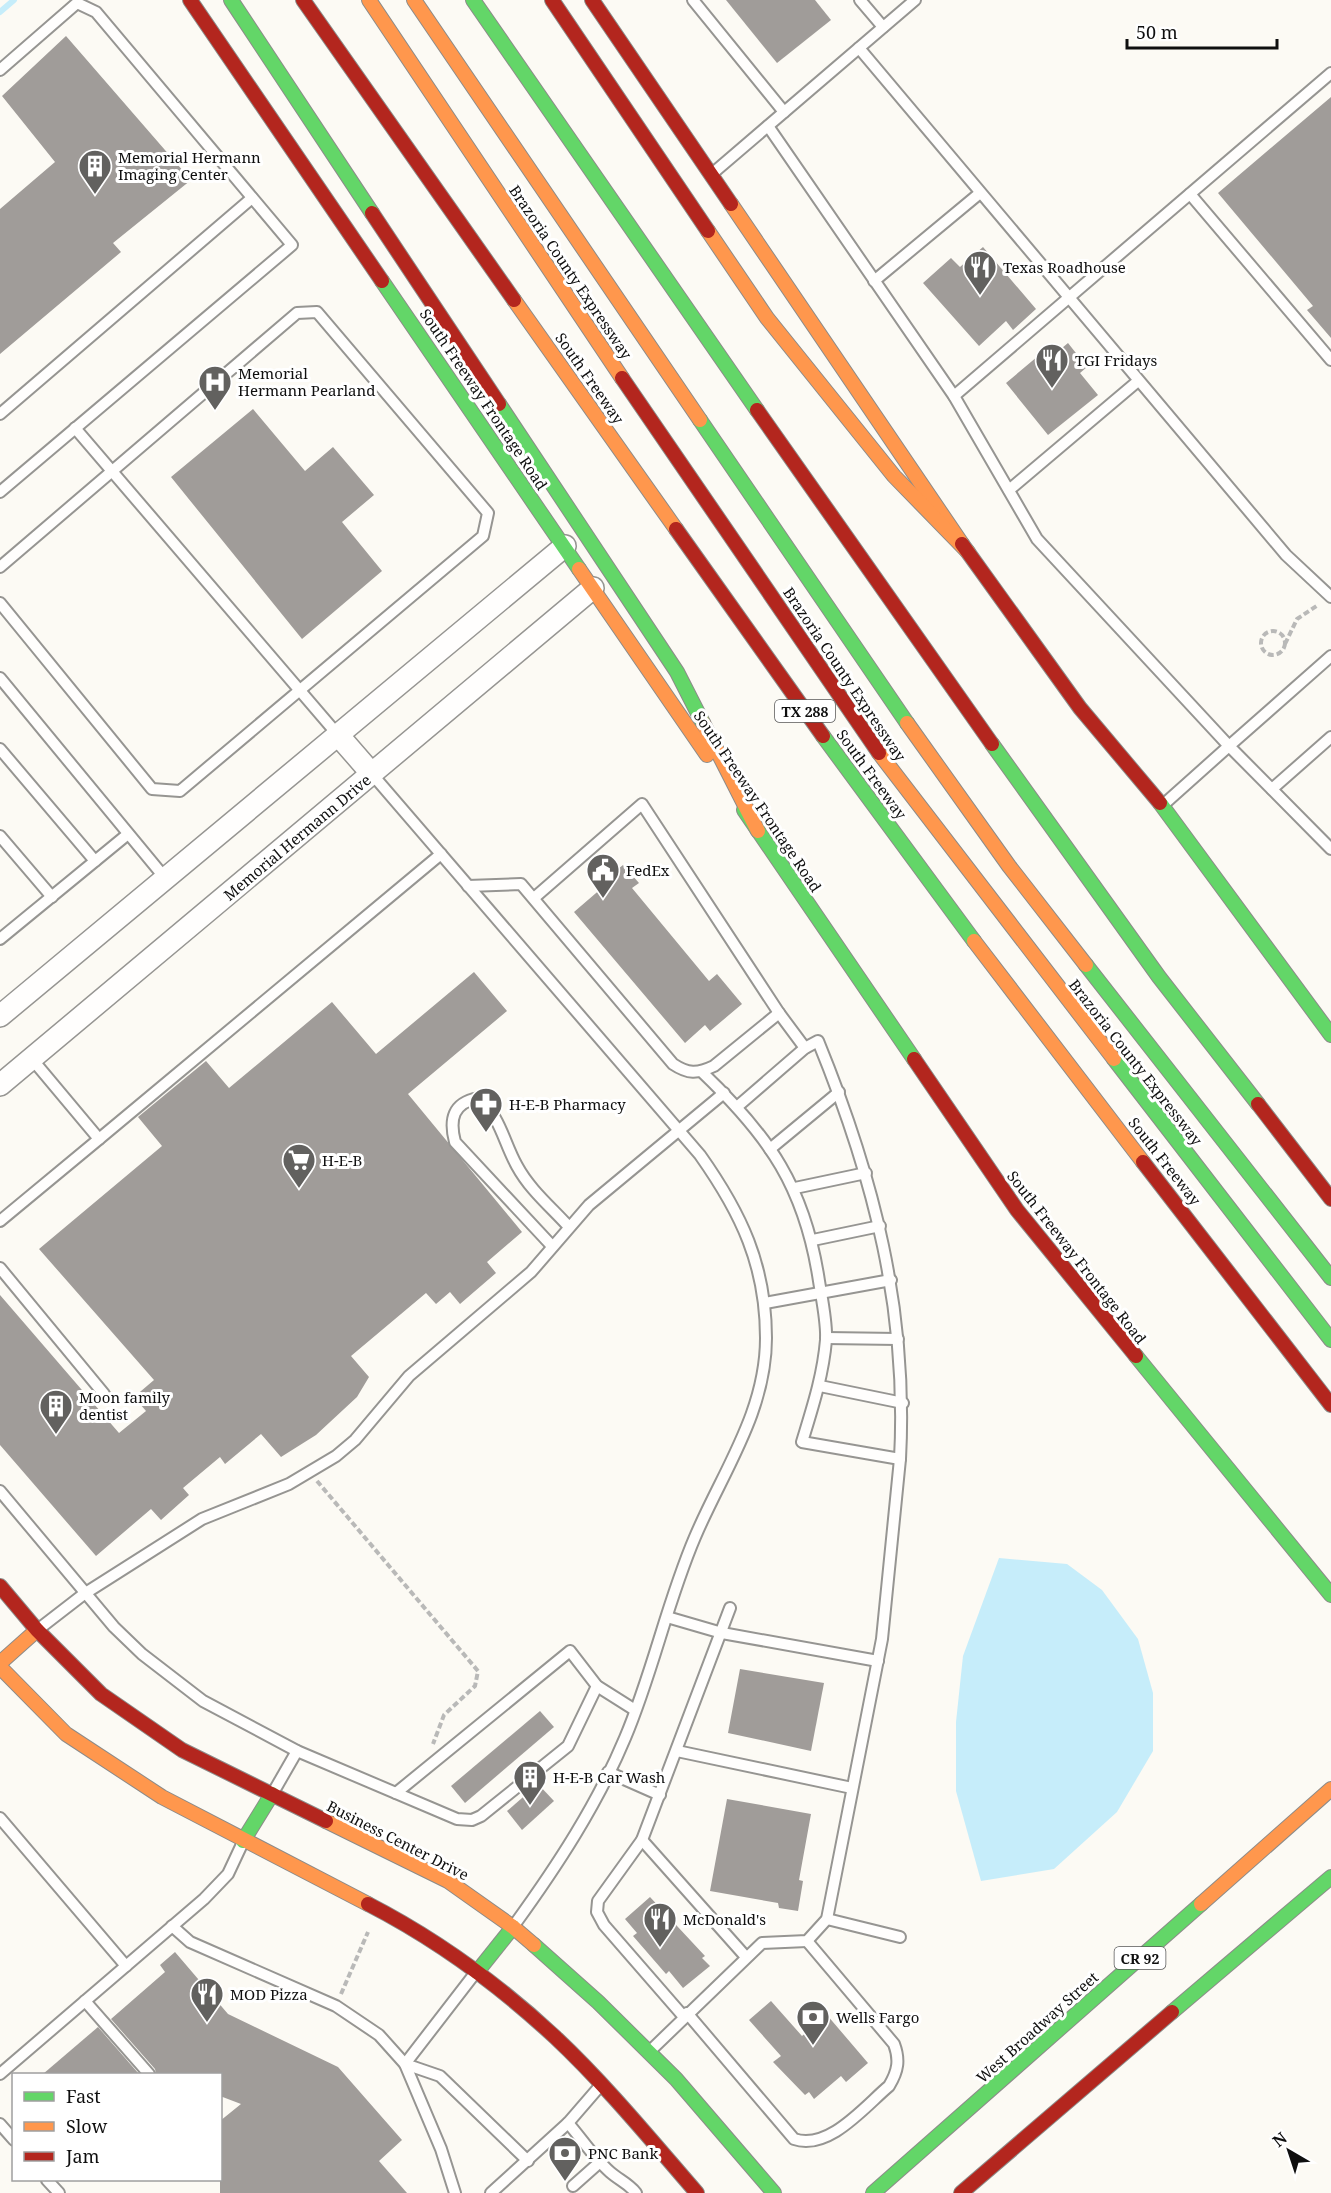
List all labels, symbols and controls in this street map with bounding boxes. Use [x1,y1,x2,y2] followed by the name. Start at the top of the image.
[1127,12,1277,50] scale bar
[1136,20,1178,44] text: 50 m
[118,147,261,184] place label: Memorial Hermann Imaging Center
[77,148,113,195] building icon: Memorial Hermann Imaging Center
[505,181,637,363] street label: Brazoria County Expressway
[962,249,998,296] restaurant icon: Texas Roadhouse
[1003,257,1126,277] place label: Texas Roadhouse
[416,304,552,494] street label: South Freeway Frontage Road
[551,329,629,428] street label: South Freeway
[1034,342,1070,389] restaurant icon: TGI Fridays
[1075,350,1158,370] place label: TGI Fridays
[238,363,375,400] place label: Memorial Hermann Pearland
[197,364,233,411] hospital icon: Memorial Hermann Pearland
[779,583,911,765] street label: Brazoria County Expressway
[775,700,835,722] road number: TX 288
[690,706,826,896] street label: South Freeway Frontage Road
[833,725,912,823] street label: South Freeway
[219,770,375,904] street label: Memorial Hermann Drive
[585,852,621,899] public building icon: FedEx
[626,860,670,880] place label: FedEx
[1065,975,1208,1150] street label: Brazoria County Expressway
[468,1086,504,1133] pharmacy icon: H-E-B Pharmacy
[509,1094,626,1114] place label: H-E-B Pharmacy
[1124,1113,1206,1210] street label: South Freeway
[281,1142,317,1189] supermarket icon: H-E-B
[322,1150,362,1170] place label: H-E-B
[1003,1166,1151,1348] street label: South Freeway Frontage Road
[79,1387,171,1424] place label: Moon family dentist
[38,1388,74,1435] building icon: Moon family dentist
[512,1759,548,1806] building icon: H-E-B Car Wash
[553,1767,666,1787] place label: H-E-B Car Wash
[324,1796,472,1884] street label: Business Center Drive
[642,1901,678,1948] restaurant icon: McDonald's
[683,1909,766,1929] place label: McDonald's
[1114,1947,1166,1969] road number: CR 92
[972,1967,1102,2087] street label: West Broadway Street
[189,1976,225,2023] restaurant icon: MOD Pizza
[230,1984,308,2004] place label: MOD Pizza
[795,1999,831,2046] bank icon: Wells Fargo
[836,2007,919,2027] place label: Wells Fargo
[12,2073,222,2181] legend
[66,2084,101,2108] text: Fast
[66,2114,108,2138] text: Slow
[1259,2121,1319,2181] north arrow
[1268,2127,1292,2152] text: N
[547,2135,583,2182] bank icon: PNC Bank
[588,2143,659,2163] place label: PNC Bank
[65,2144,100,2168] text: Jam

